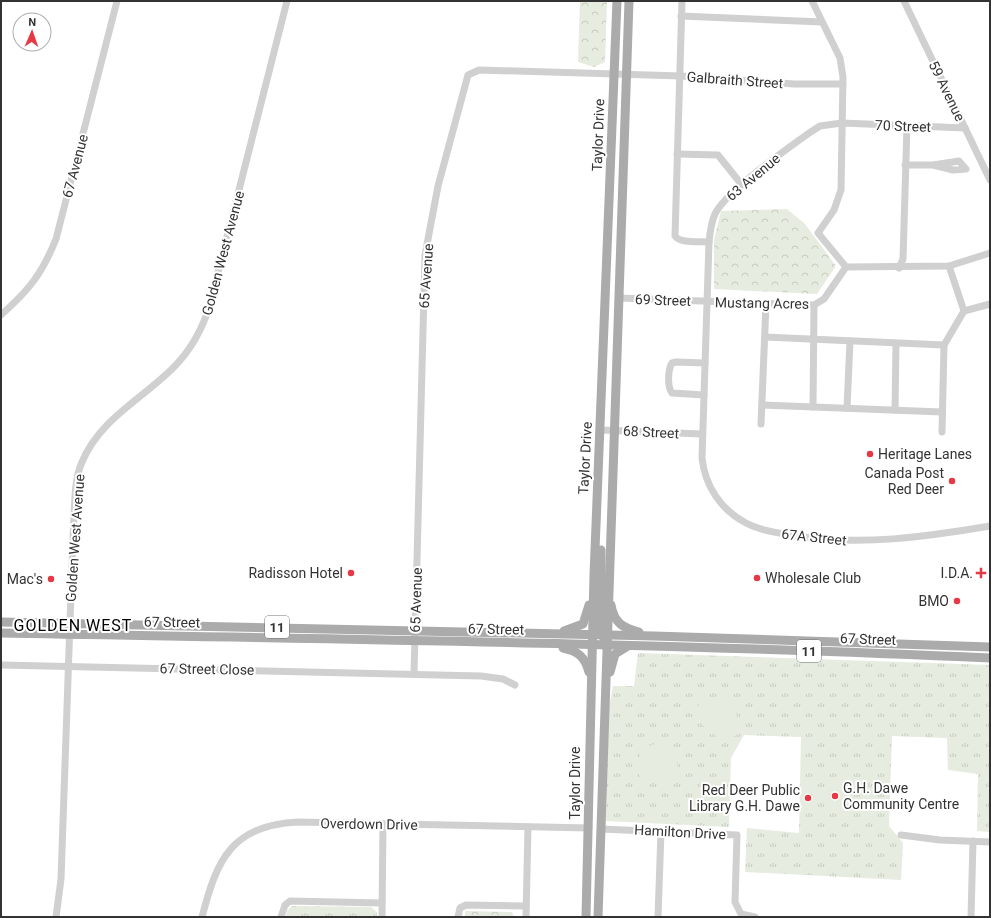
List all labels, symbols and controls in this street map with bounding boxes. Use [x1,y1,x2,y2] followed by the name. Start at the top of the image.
[12,12,52,52] north arrow
[28,16,37,29] text: N
[926,58,968,124] street label: 59 Avenue
[686,69,784,91] street label: Galbraith Street
[589,98,607,172] street label: Taylor Drive
[875,117,932,135] street label: 70 Street
[59,133,91,199] street label: 67 Avenue
[723,150,783,204] street label: 63 Avenue
[199,189,247,317] street label: Golden West Avenue
[416,243,436,309] street label: 65 Avenue
[635,291,692,309] street label: 69 Street
[715,294,809,312] street label: Mustang Acres
[575,421,595,495] street label: Taylor Drive
[623,423,680,441] street label: 68 Street
[878,446,972,462] place label: Heritage Lanes
[865,449,875,459] marker: Heritage Lanes
[864,465,944,497] place label: Canada Post Red Deer
[63,474,87,602] street label: Golden West Avenue
[947,476,957,486] marker: Canada Post Red Deer
[781,526,848,548] street label: 67A Street
[248,565,343,581] place label: Radisson Hotel
[940,565,973,581] place label: I.D.A.
[407,567,425,633] street label: 65 Avenue
[346,568,356,578] marker: Radisson Hotel
[976,568,986,578] marker: I.D.A.
[765,570,861,586] place label: Wholesale Club
[7,571,43,587] place label: Mac's
[752,573,762,583] marker: Wholesale Club
[46,574,56,584] marker: Mac's
[918,593,949,609] place label: BMO
[952,596,962,606] marker: BMO
[144,614,201,630] street label: 67 Street
[14,616,132,635] district label: GOLDEN WEST
[265,616,289,638] road number: 11
[468,621,525,637] street label: 67 Street
[840,630,897,648] street label: 67 Street
[797,640,821,662] road number: 11
[159,660,255,678] street label: 67 Street Close
[567,747,583,819] street label: Taylor Drive
[843,780,959,812] place label: G.H. Dawe Community Centre
[689,782,800,814] place label: Red Deer Public Library G.H. Dawe
[830,791,840,801] marker: G.H. Dawe Community Centre
[803,793,813,803] marker: Red Deer Public Library G.H. Dawe
[320,815,418,833] street label: Overdown Drive
[634,822,726,842] street label: Hamilton Drive

